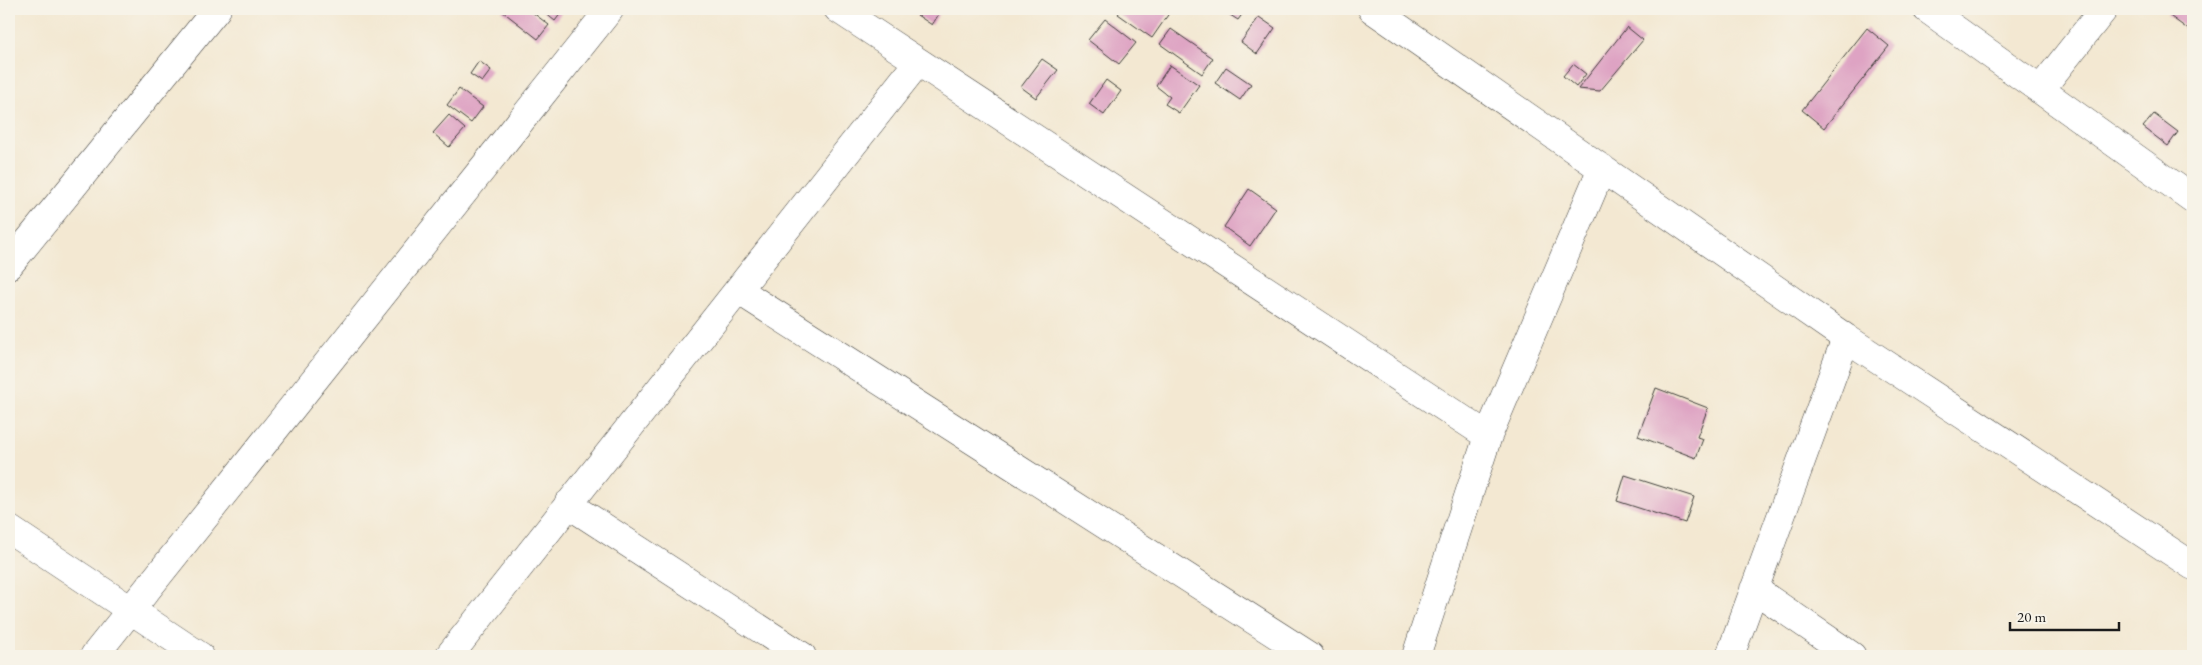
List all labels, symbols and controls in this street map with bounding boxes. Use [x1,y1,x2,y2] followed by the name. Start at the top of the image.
[2010,600,2118,632] scale bar
[2017,607,2046,626] text: 20 m

